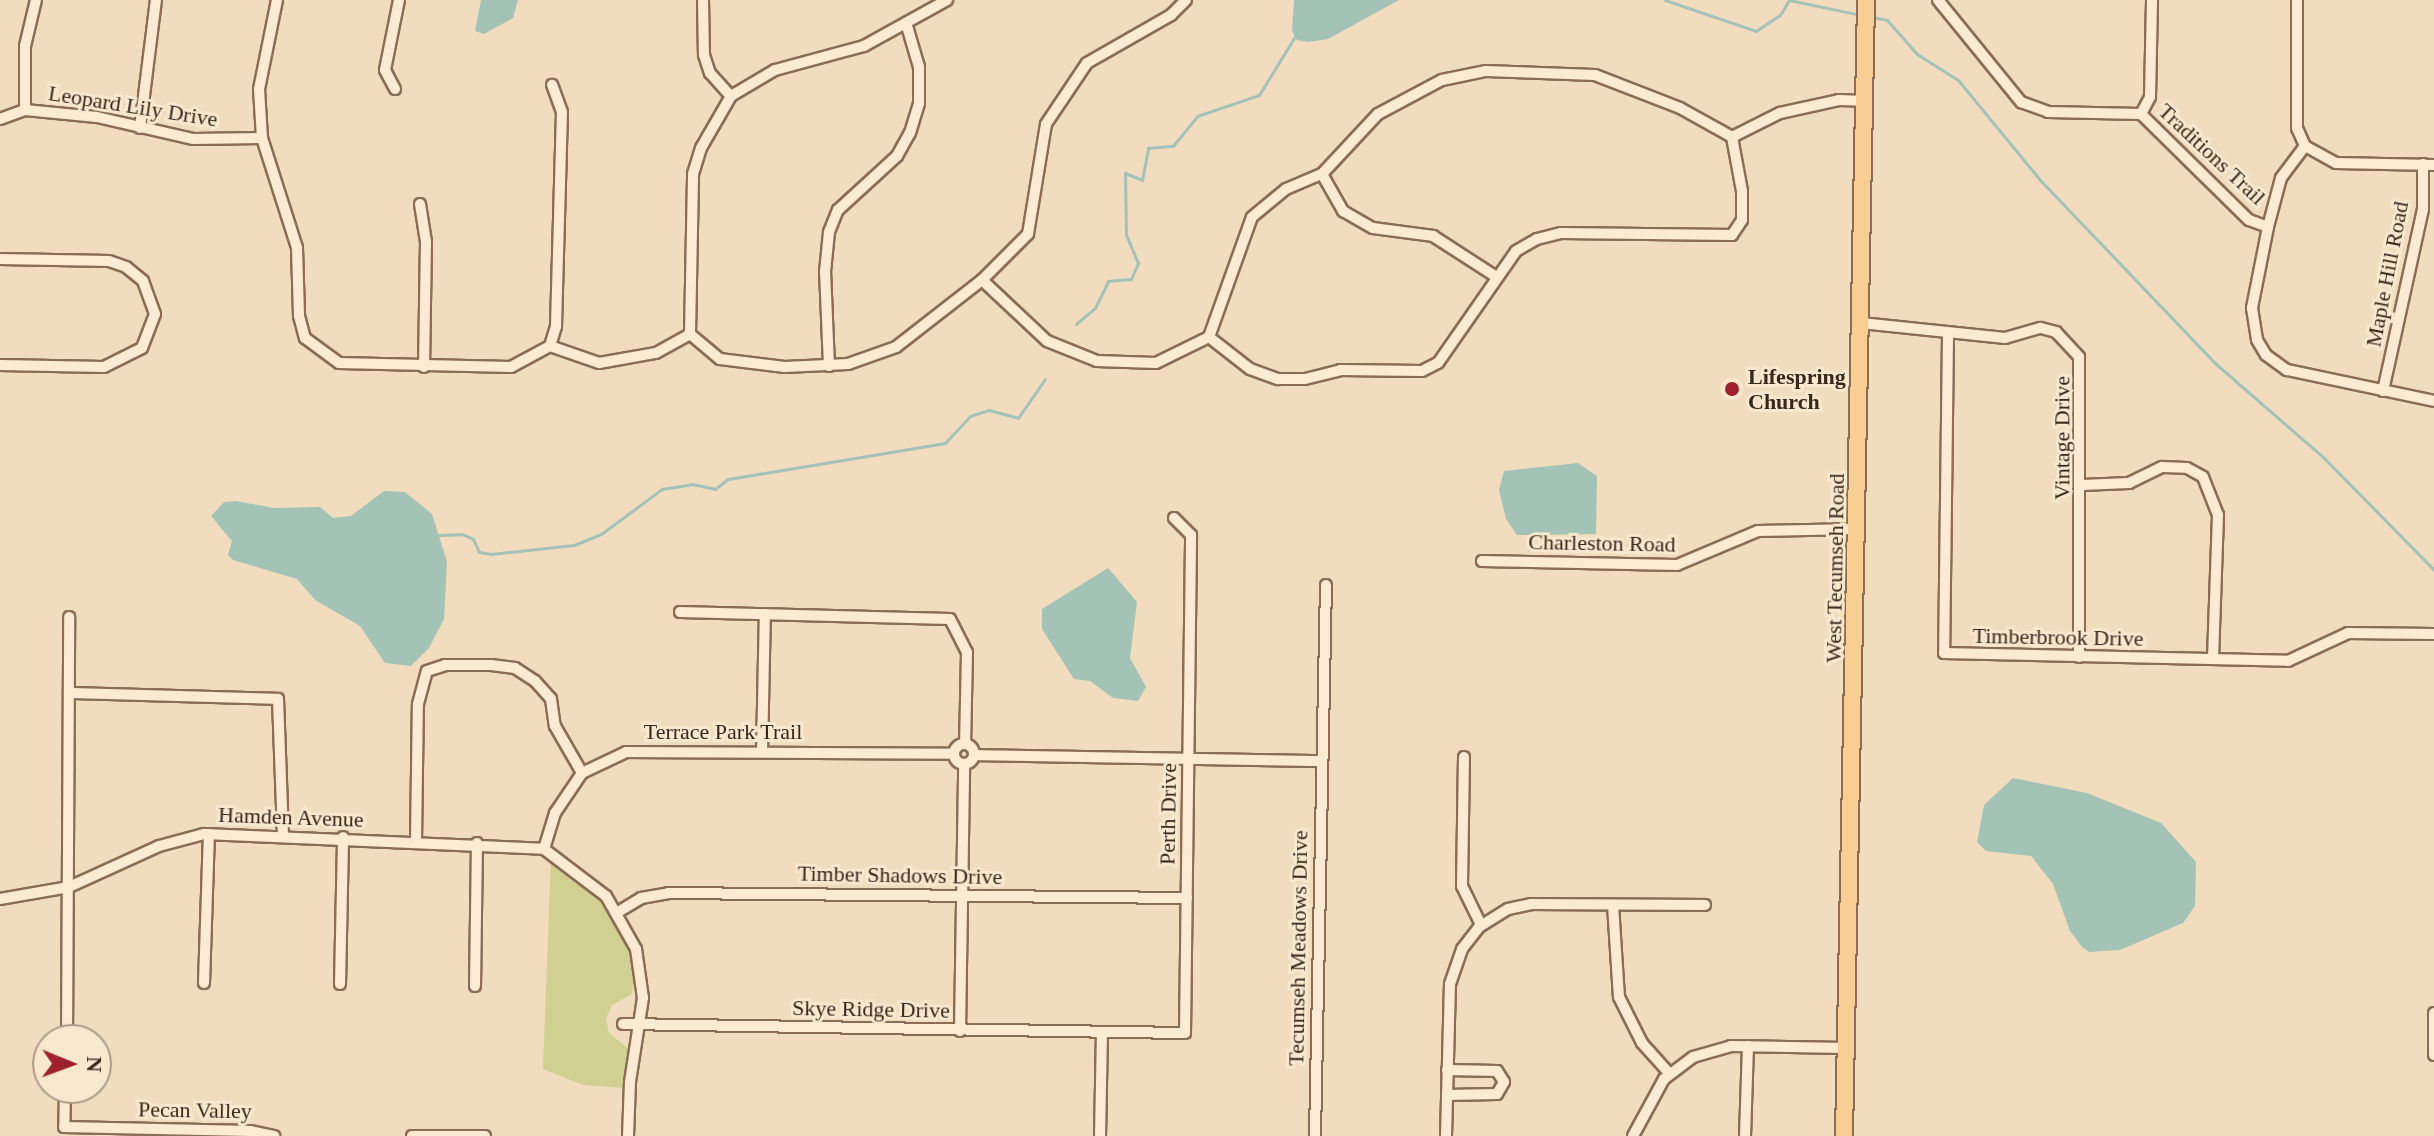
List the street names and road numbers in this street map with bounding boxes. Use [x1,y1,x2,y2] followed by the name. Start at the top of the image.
[46,80,220,132] street label: Leopard Lily Drive
[2153,98,2271,210] street label: Traditions Trail
[2360,199,2414,349] street label: Maple Hill Road
[2049,376,2075,500] street label: Vintage Drive
[1820,473,1850,663] street label: West Tecumseh Road
[1528,529,1676,557] street label: Charleston Road
[1972,622,2144,652] street label: Timberbrook Drive
[644,719,802,745] street label: Terrace Park Trail
[1154,763,1182,865] street label: Perth Drive
[217,801,365,833] street label: Hamden Avenue
[1283,830,1313,1066] street label: Tecumseh Meadows Drive
[798,860,1002,890] street label: Timber Shadows Drive
[792,994,950,1024] street label: Skye Ridge Drive
[138,1096,252,1124] street label: Pecan Valley

